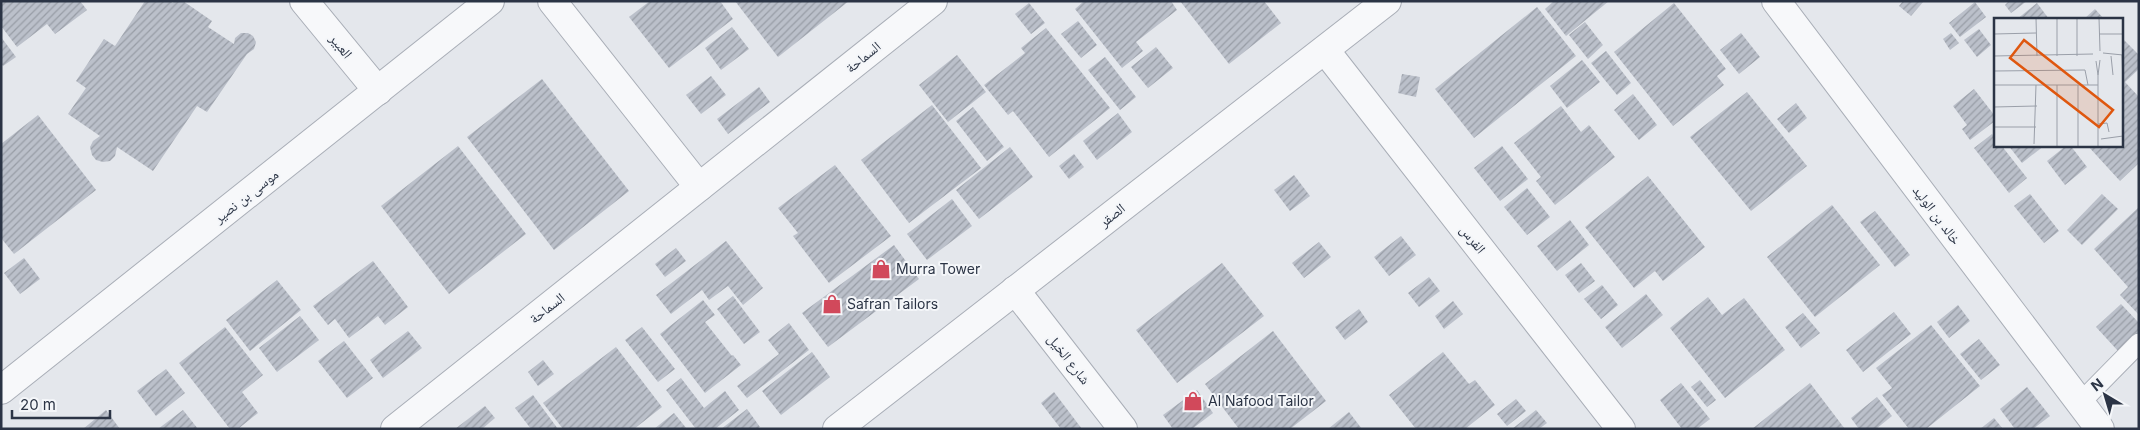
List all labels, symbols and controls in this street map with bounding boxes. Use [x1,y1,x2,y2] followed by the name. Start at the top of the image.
[1994,18,2122,146] inset map
[325,29,356,62] street label: العبير
[842,37,884,76] street label: السماحة
[209,165,282,227] street label: موسى بن نصير
[1909,182,1965,248] street label: خالد بن الوليد
[1095,199,1129,231] street label: الصقر
[1456,221,1490,257] street label: الفرس
[870,258,892,280] shop icon: Murra Tower
[896,260,980,277] place label: Murra Tower
[526,289,568,327] street label: السماحة
[821,293,843,315] shop icon: Safran Tailors
[847,295,938,312] place label: Safran Tailors
[1043,330,1094,389] street label: شارع الخيل
[2080,370,2130,420] north arrow
[2087,374,2106,394] text: N
[12,388,110,420] scale bar
[1182,390,1204,412] shop icon: Al Nafood Tailor
[1208,392,1314,409] place label: Al Nafood Tailor
[20,395,56,414] text: 20 m

